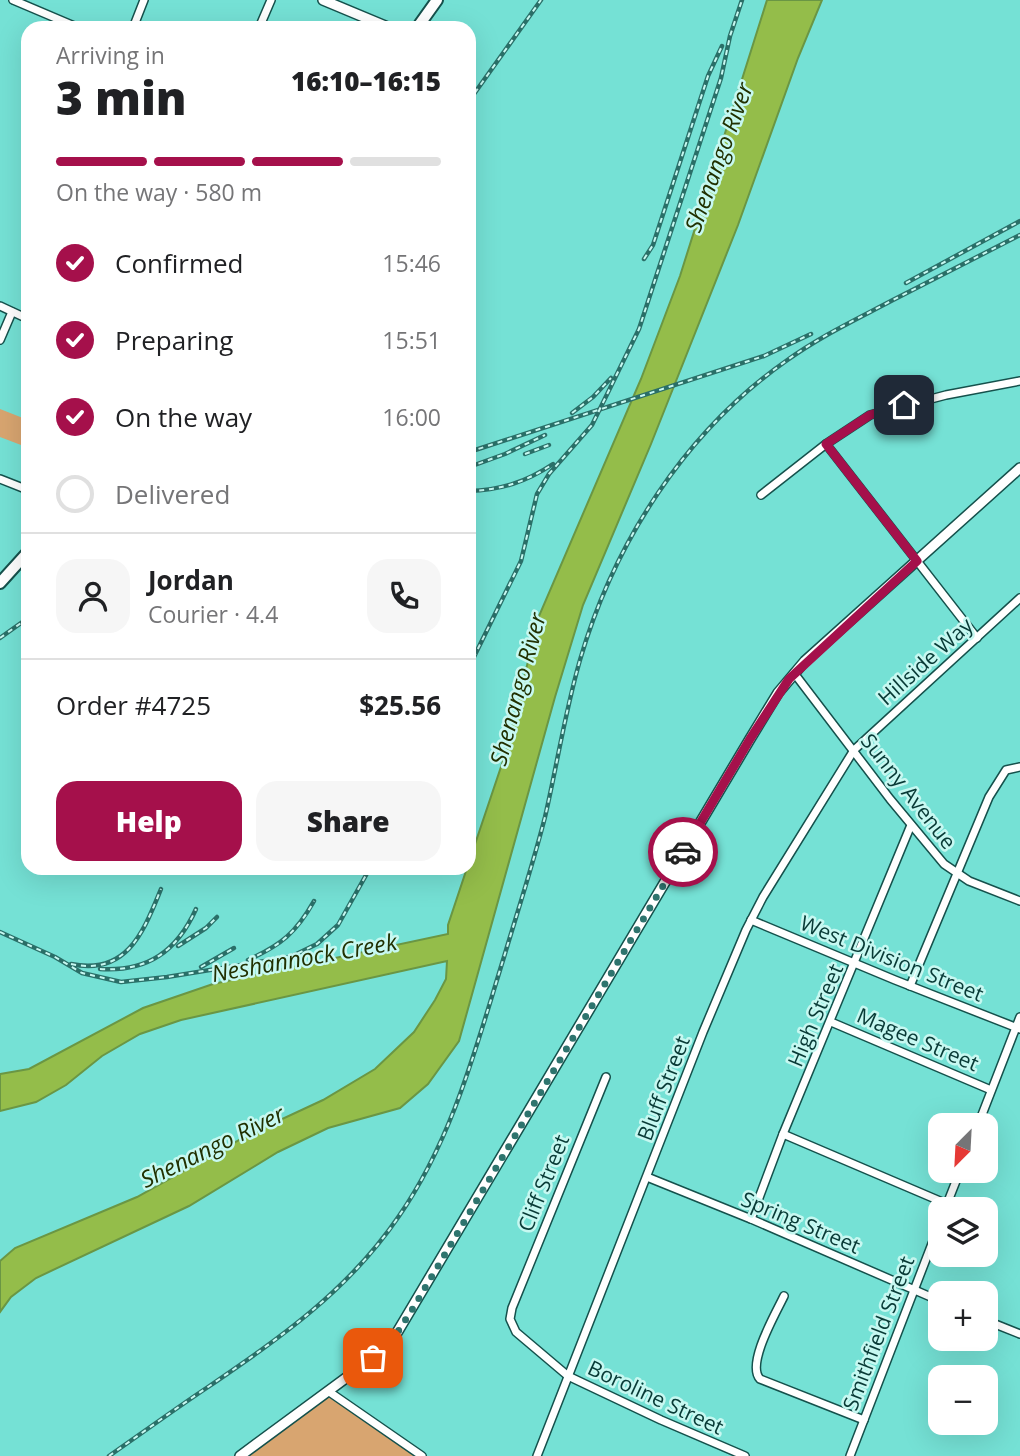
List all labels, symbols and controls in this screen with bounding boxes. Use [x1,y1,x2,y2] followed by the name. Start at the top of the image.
[56,39,165,71] text: Arriving in
[291,63,441,99] text: 16:10–16:15
[56,66,187,128] text: 3 min
[676,77,760,236] water label: Shenango River
[56,176,262,208] text: On the way · 580 m
[56,244,94,282] icon: check
[115,245,243,281] text: Confirmed
[382,247,441,279] text: 15:46
[56,321,94,359] icon: check
[115,322,233,358] text: Preparing
[382,324,441,356] text: 15:51
[874,375,934,435] pin
[885,386,923,424] icon: home
[56,398,94,436] icon: check
[115,399,252,435] text: On the way
[382,401,441,433] text: 16:00
[115,476,230,512] text: Delivered
[56,559,130,633] button: person
[367,559,441,633] button: phone
[148,562,234,598] text: Jordan
[148,598,278,630] text: Courier · 4.4
[481,608,553,769] water label: Shenango River
[872,611,979,711] street label: Hillside Way
[56,687,211,723] text: Order #4725
[359,687,441,723] text: $25.56
[855,728,963,854] street label: Sunny Avenue
[56,781,242,861] button: Help
[256,781,441,861] button: Share
[648,817,718,887] courier
[664,833,702,871] icon: car
[796,908,988,1008] street label: West Division Street
[209,925,400,989] water label: Neshannock Creek
[781,959,849,1071] street label: High Street
[853,1001,983,1077] street label: Magee Street
[630,1032,696,1144] street label: Bluff Street
[135,1097,290,1195] water label: Shenango River
[928,1113,998,1183] north arrow
[928,1113,998,1435] map controls
[511,1130,575,1236] street label: Cliff Street
[737,1184,865,1260] street label: Spring Street
[928,1197,998,1267] button: layers
[836,1252,920,1414] street label: Smithfield Street
[928,1281,998,1351] button: +
[343,1328,403,1388] pin
[354,1339,392,1377] icon: bag
[584,1353,728,1441] street label: Boroline Street
[928,1365,998,1435] button: −

